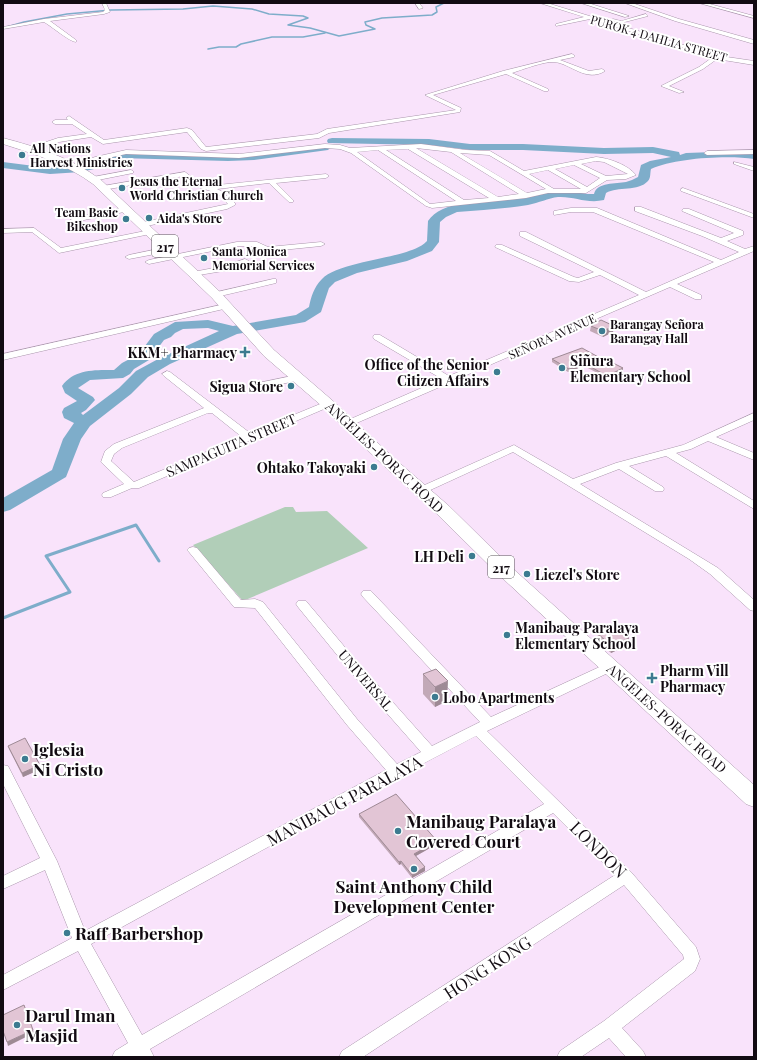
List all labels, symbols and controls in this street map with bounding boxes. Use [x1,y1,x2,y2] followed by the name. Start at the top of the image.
[589,11,730,65] street label: PUROK 4 DAHLIA STREET
[29,140,133,170] place label: All Nations Harvest Ministries
[17,150,27,160] marker: All Nations Harvest Ministries
[129,173,264,203] place label: Jesus the Eternal World Christian Church
[117,183,127,193] marker: Jesus the Eternal World Christian Church
[55,204,118,234] place label: Team Basic Bikeshop
[156,210,222,226] place label: Aida's Store
[144,213,154,223] marker: Aida's Store
[121,214,131,224] marker: Team Basic Bikeshop
[152,235,178,257] road number: 217
[212,243,315,273] place label: Santa Monica Memorial Services
[199,253,209,263] marker: Santa Monica Memorial Services
[505,309,599,363] street label: SEÑORA AVENUE
[610,316,704,346] place label: Barangay Señora Barangay Hall
[597,326,607,336] marker: Barangay Señora Barangay Hall
[128,343,238,362] place label: KKM+ Pharmacy
[240,347,250,357] marker: KKM+ Pharmacy
[570,351,691,386] place label: Siñura Elementary School
[365,355,489,390] place label: Office of the Senior Citizen Affairs
[557,363,567,373] marker: Siñura Elementary School
[492,367,502,377] marker: Office of the Senior Citizen Affairs
[209,377,283,396] place label: Sigua Store
[286,381,296,391] marker: Sigua Store
[321,396,448,517] street label: ANGELES-PORAC ROAD
[163,409,299,481] street label: SAMPAGUITA STREET
[257,458,367,477] place label: Ohtako Takoyaki
[369,462,379,472] marker: Ohtako Takoyaki
[414,547,465,566] place label: LH Deli
[467,551,477,561] marker: LH Deli
[488,556,514,578] road number: 217
[535,565,620,584] place label: Liezel's Store
[522,569,532,579] marker: Liezel's Store
[515,618,640,653] place label: Manibaug Paralaya Elementary School
[502,630,512,640] marker: Manibaug Paralaya Elementary School
[334,646,398,714] street label: UNIVERSAL
[602,658,731,777] street label: ANGELES-PORAC ROAD
[660,661,729,696] place label: Pharm Vill Pharmacy
[647,673,657,683] marker: Pharm Vill Pharmacy
[443,688,554,707] place label: Lobo Apartments
[430,692,440,702] marker: Lobo Apartments
[33,738,103,780] place label: Iglesia Ni Cristo
[263,750,426,850] street label: MANIBAUG PARALAYA
[20,754,30,764] marker: Iglesia Ni Cristo
[406,810,557,852] place label: Manibaug Paralaya Covered Court
[566,816,632,882] street label: LONDON
[393,826,403,836] marker: Manibaug Paralaya Covered Court
[409,864,419,874] marker: Saint Anthony Child Development Center
[334,875,494,917] place label: Saint Anthony Child Development Center
[75,922,203,944] place label: Raff Barbershop
[62,928,72,938] marker: Raff Barbershop
[439,931,535,1003] street label: HONG KONG
[25,1004,116,1046] place label: Darul Iman Masjid
[12,1020,22,1030] marker: Darul Iman Masjid

